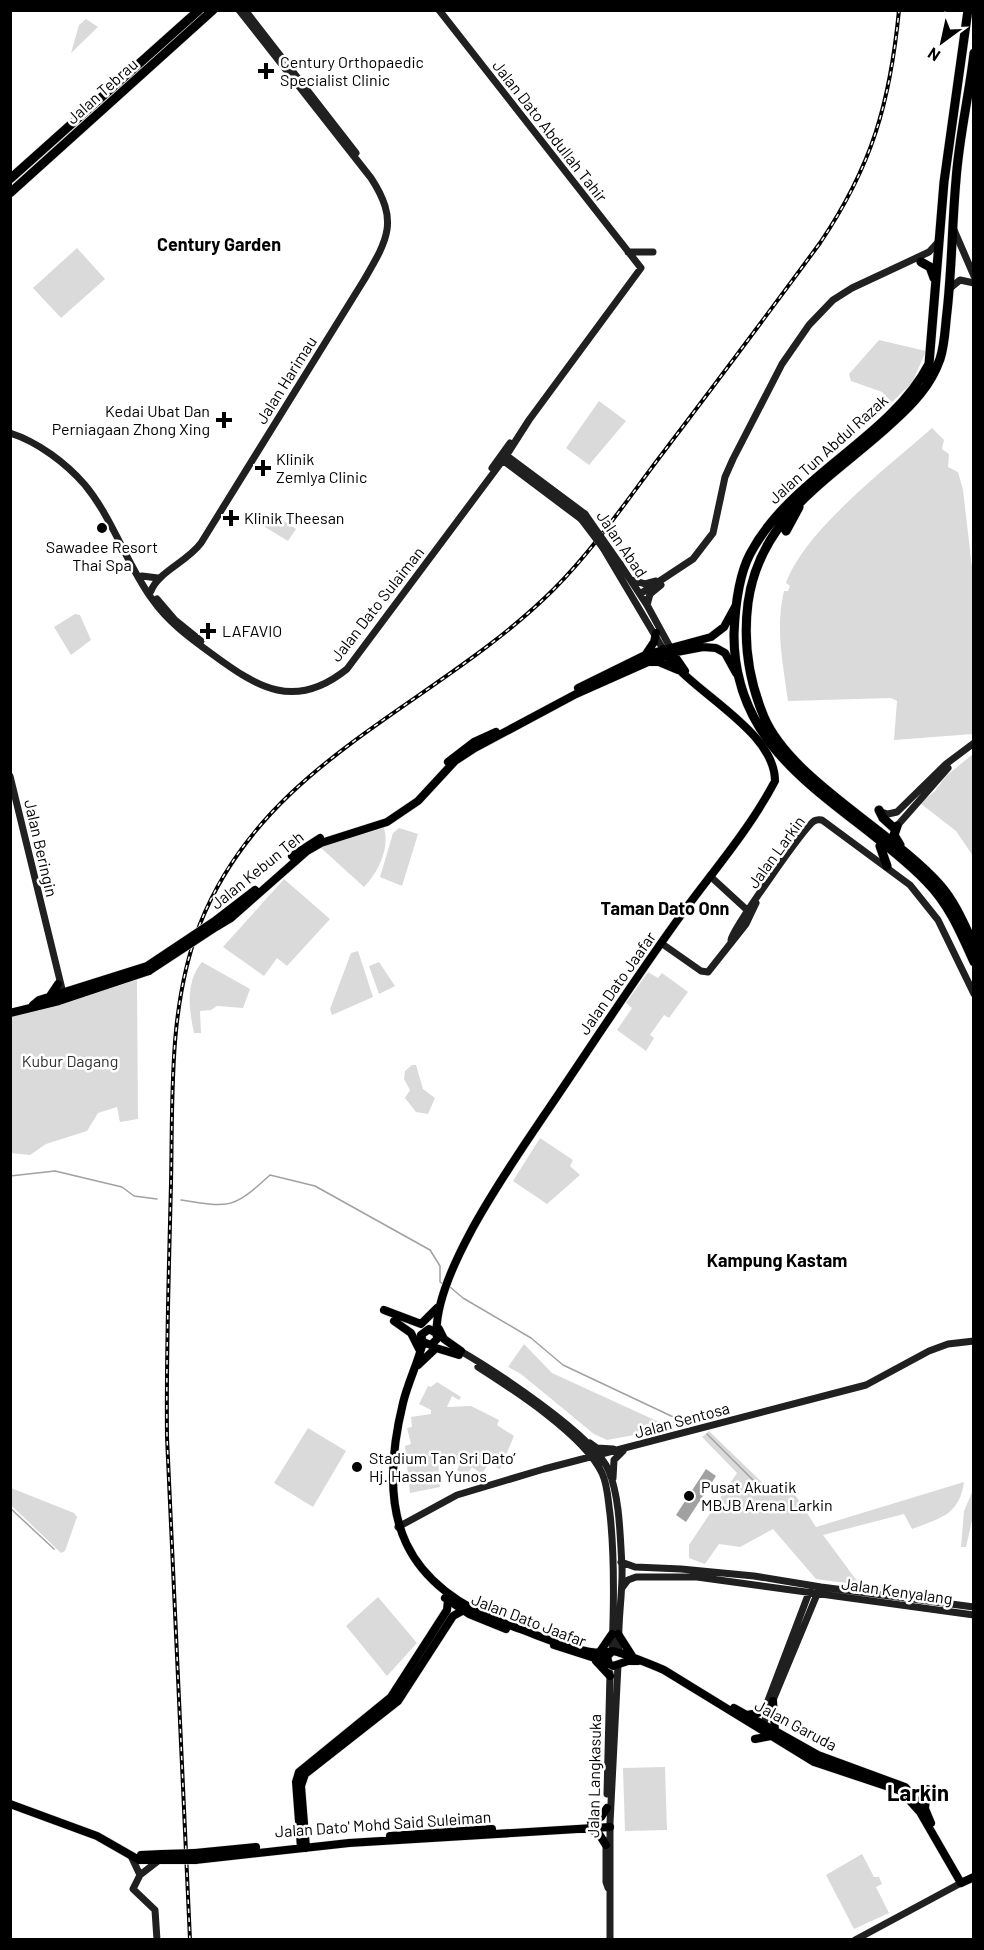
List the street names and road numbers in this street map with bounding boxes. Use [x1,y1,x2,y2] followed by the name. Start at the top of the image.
[62,54,141,127] street label: Jalan Tebrau
[489,56,612,206] street label: Jalan Dato Abdullah Tahir
[251,332,320,427] street label: Jalan Harimau
[764,390,891,507] street label: Jalan Tun Abdul Razak
[593,507,652,581] street label: Jalan Abad
[326,543,427,665] street label: Jalan Dato Sulaiman
[21,797,62,898] street label: Jalan Beringin
[743,812,808,892] street label: Jalan Larkin
[207,827,307,913] street label: Jalan Kebun Teh
[574,927,659,1038] street label: Jalan Dato Jaafar
[632,1398,732,1441] street label: Jalan Sentosa
[840,1573,954,1608] street label: Jalan Kenyalang
[469,1589,589,1650] street label: Jalan Dato Jaafar
[752,1695,841,1754] street label: Jalan Garuda
[583,1714,604,1838] street label: Jalan Langkasuka
[274,1806,492,1841] street label: Jalan Dato' Mohd Said Suleiman

